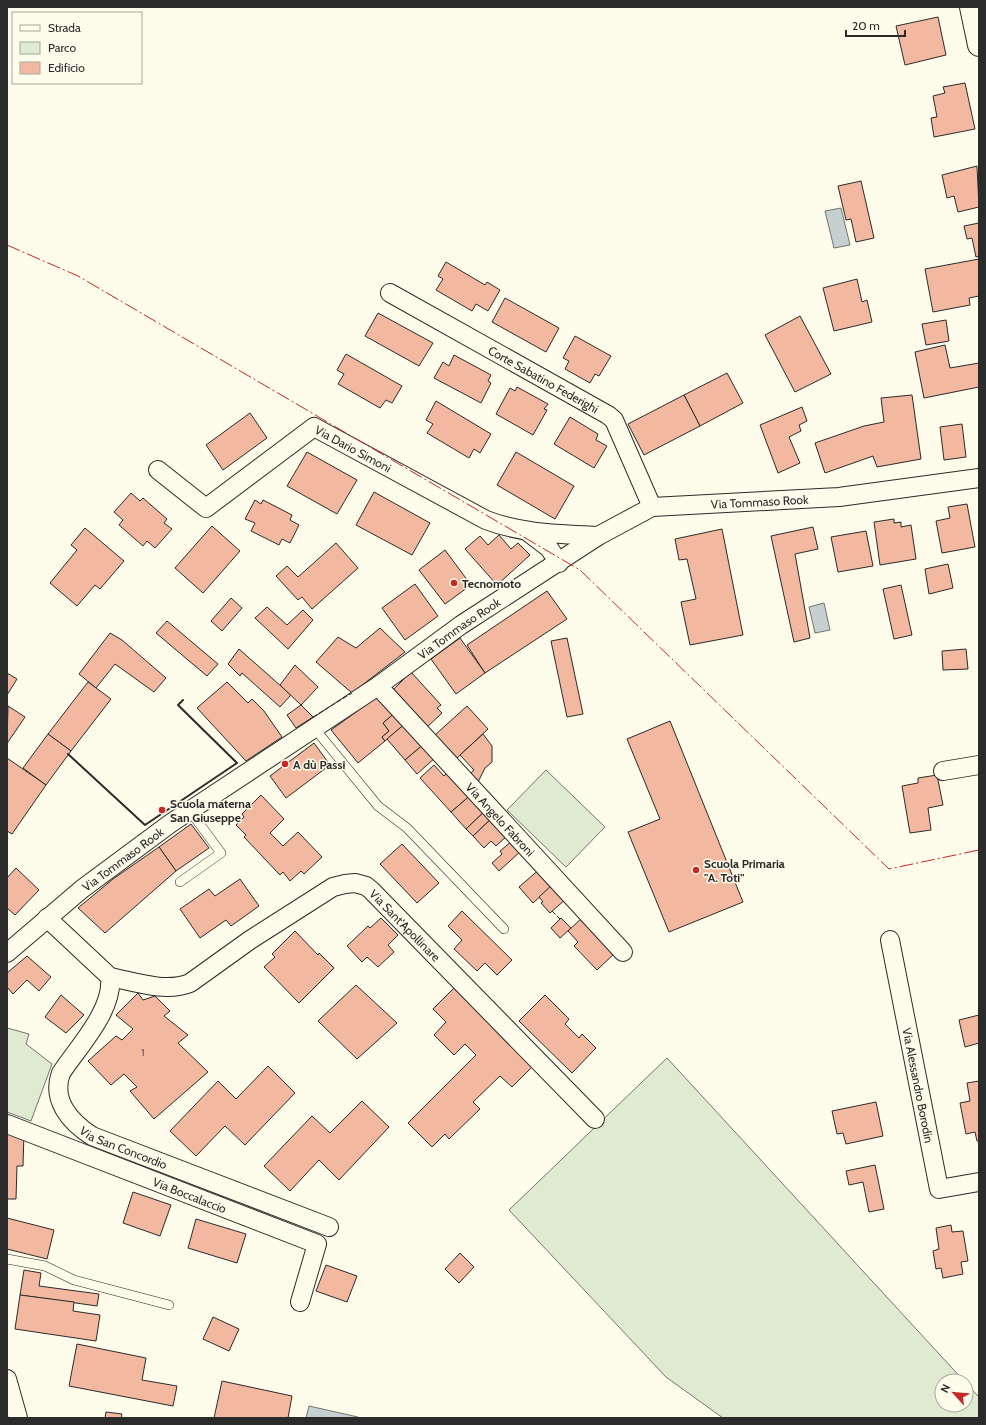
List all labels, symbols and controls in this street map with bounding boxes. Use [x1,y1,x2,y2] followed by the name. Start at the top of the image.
[12,12,142,84] legend
[846,12,905,38] scale bar
[852,18,880,33] text: 20 m
[48,20,81,35] text: Strada
[48,40,76,55] text: Parco
[48,60,85,75] text: Edificio
[486,342,602,416] street label: Corte Sabatino Federighi
[313,422,394,475] street label: Via Dario Simoni
[710,491,809,511] street label: Via Tommaso Rook
[462,576,521,591] place label: Tecnomoto
[449,578,459,588] marker: Tecnomoto
[414,594,504,662] street label: Via Tommaso Rook
[293,757,346,772] place label: A dù Passi
[280,759,290,769] marker: A dù Passi
[463,779,538,859] street label: Via Angelo Fabroni
[170,796,251,825] place label: Scuola materna San Giuseppe
[157,805,167,815] marker: Scuola materna San Giuseppe
[79,823,167,894] street label: Via Tommaso Rook
[704,856,785,885] place label: Scuola Primaria "A. Toti"
[691,865,701,875] marker: Scuola Primaria "A. Toti"
[367,886,444,964] street label: Via Sant'Apollinare
[900,1026,937,1144] street label: Via Alessandro Borodin
[141,1046,145,1059] house number: 1
[77,1123,170,1172] street label: Via San Concordio
[151,1174,229,1216] street label: Via Boccalaccio
[934,1373,974,1413] north arrow
[937,1382,953,1395] text: N

